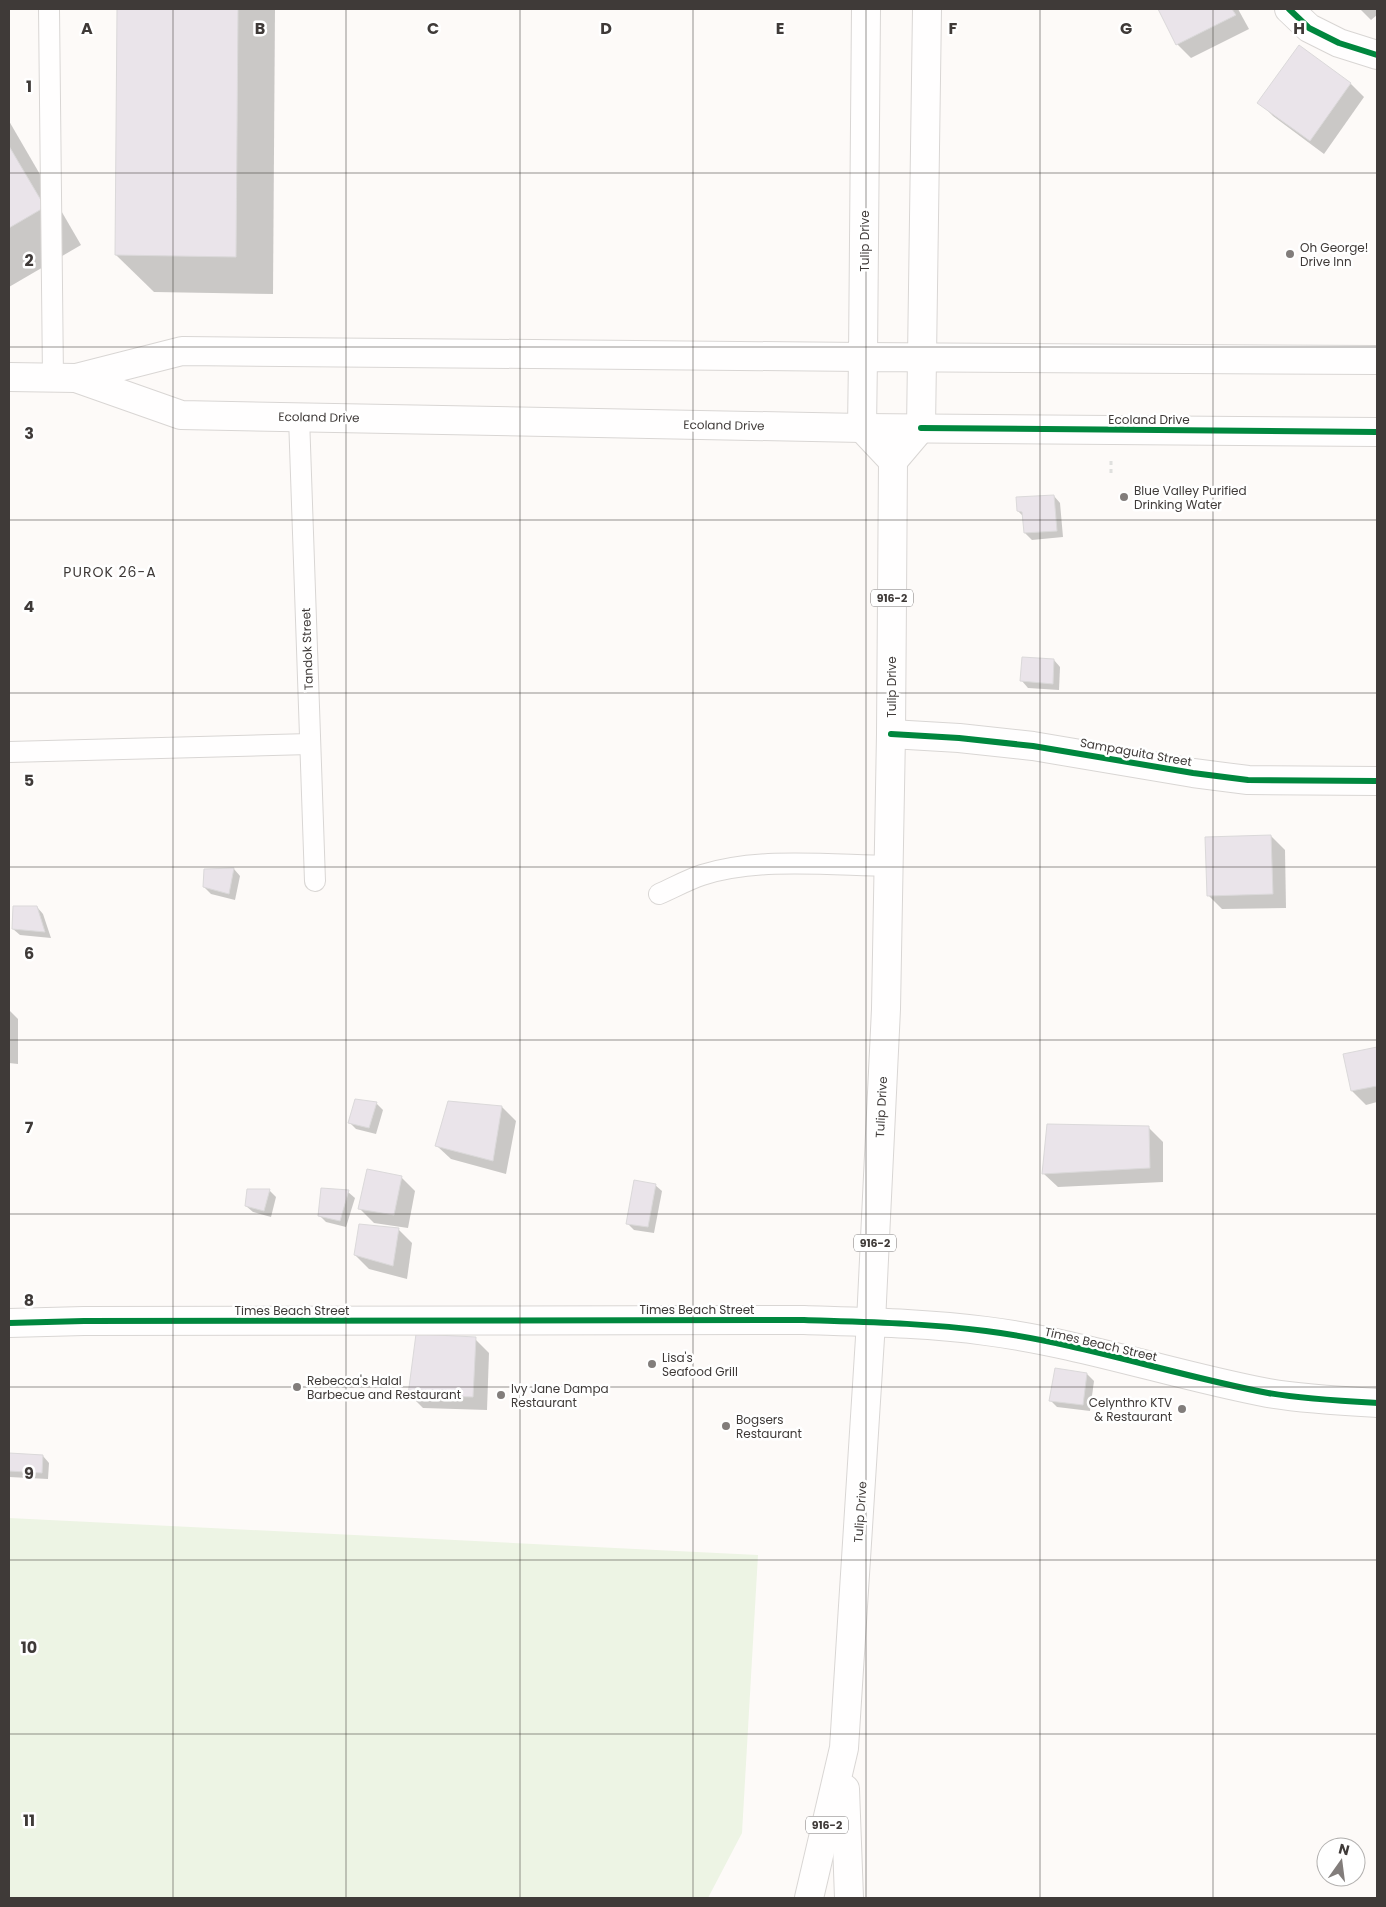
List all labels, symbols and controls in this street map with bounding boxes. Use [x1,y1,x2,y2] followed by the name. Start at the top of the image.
[81,17,93,40] text: A
[255,17,265,40] text: B
[427,17,439,40] text: C
[600,17,612,40] text: D
[776,17,784,40] text: E
[949,17,958,40] text: F
[1120,17,1132,40] text: G
[1293,17,1305,40] text: H
[26,75,32,98] text: 1
[856,210,873,272] street label: Tulip Drive
[1300,239,1368,270] place label: Oh George! Drive Inn
[1284,248,1296,260] marker: Oh George! Drive Inn
[24,249,34,272] text: 2
[278,408,360,426] street label: Ecoland Drive
[1108,411,1190,428] street label: Ecoland Drive
[683,416,765,434] street label: Ecoland Drive
[24,422,34,445] text: 3
[1134,482,1247,513] place label: Blue Valley Purified Drinking Water
[1118,491,1130,503] marker: Blue Valley Purified Drinking Water
[63,562,157,582] district label: PUROK 26-A
[871,590,913,606] road number: 916-2
[24,595,35,618] text: 4
[297,607,317,691] street label: Tandok Street
[883,656,900,718] street label: Tulip Drive
[1079,734,1193,770] street label: Sampaguita Street
[24,769,34,792] text: 5
[24,942,34,965] text: 6
[871,1076,891,1138] street label: Tulip Drive
[25,1116,34,1139] text: 7
[854,1234,896,1252] road number: 916-2
[24,1289,34,1312] text: 8
[640,1301,754,1318] street label: Times Beach Street
[235,1302,349,1319] street label: Times Beach Street
[1043,1323,1159,1365] street label: Times Beach Street
[662,1349,738,1380] place label: Lisa's Seafood Grill
[646,1358,658,1370] marker: Lisa's Seafood Grill
[307,1372,461,1403] place label: Rebecca's Halal Barbecue and Restaurant
[511,1380,609,1411] place label: Ivy Jane Dampa Restaurant
[291,1381,303,1393] marker: Rebecca's Halal Barbecue and Restaurant
[495,1389,507,1401] marker: Ivy Jane Dampa Restaurant
[1089,1394,1172,1425] place label: Celynthro KTV & Restaurant
[1176,1403,1188,1415] marker: Celynthro KTV & Restaurant
[736,1411,802,1442] place label: Bogsers Restaurant
[720,1420,732,1432] marker: Bogsers Restaurant
[24,1462,34,1485] text: 9
[849,1481,871,1543] street label: Tulip Drive
[21,1636,37,1659] text: 10
[23,1809,35,1832] text: 11
[806,1816,848,1834] road number: 916-2
[1316,1837,1366,1887] north arrow
[1337,1838,1352,1860] text: N

